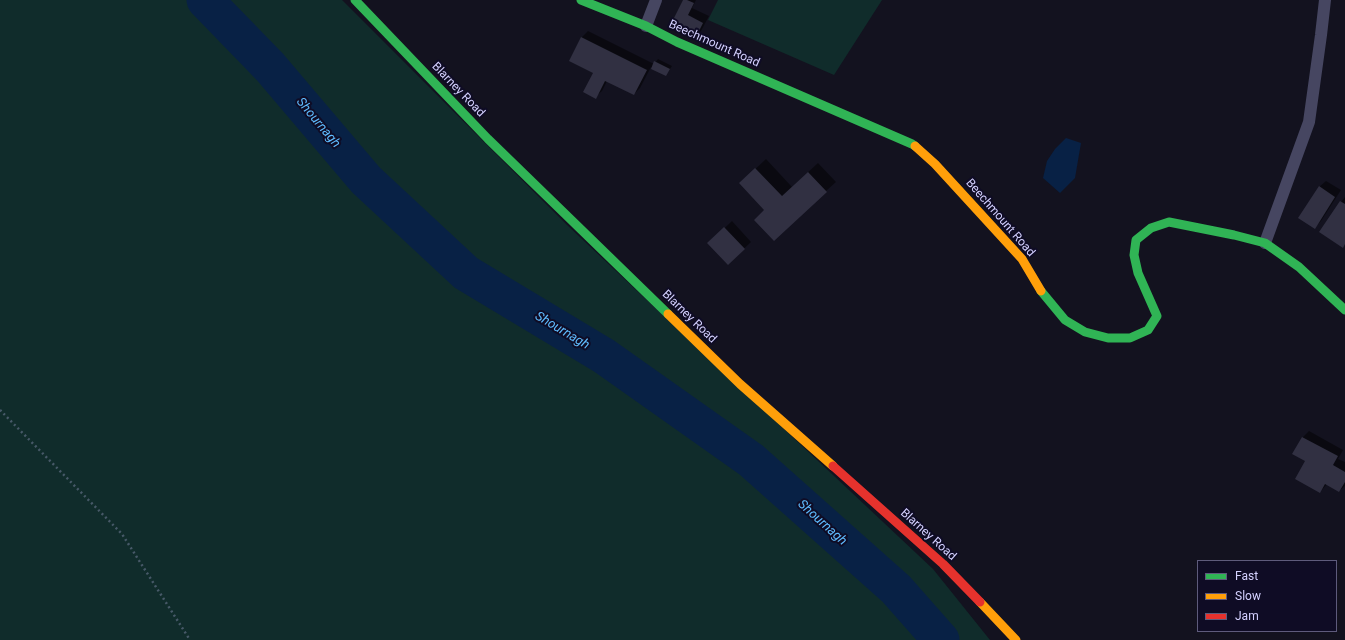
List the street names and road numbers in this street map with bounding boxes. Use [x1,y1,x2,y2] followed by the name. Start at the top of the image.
[666,17,762,71] street label: Beechmount Road
[428,60,488,120] street label: Blarney Road
[962,176,1038,260] street label: Beechmount Road
[659,287,719,347] street label: Blarney Road
[897,506,959,564] street label: Blarney Road

